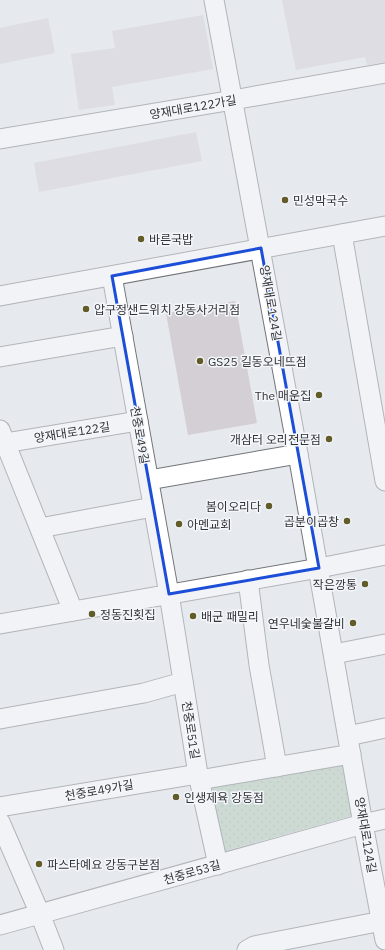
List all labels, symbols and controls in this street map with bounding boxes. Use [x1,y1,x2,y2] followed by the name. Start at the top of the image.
[148,92,238,122] street label: 양재대로122가길
[293,193,348,208] place label: 민성막국수
[280,195,290,205] marker: 민성막국수
[149,232,193,247] place label: 바른국밥
[136,234,146,244] marker: 바른국밥
[257,264,285,342] street label: 양재대로124길
[94,302,240,317] place label: 압구정샌드위치 강동사거리점
[81,304,91,314] marker: 압구정샌드위치 강동사거리점
[208,354,307,369] place label: GS25 길동오네뜨점
[195,356,205,366] marker: GS25 길동오네뜨점
[255,388,311,403] place label: The 매운집
[314,390,324,400] marker: The 매운집
[128,405,152,465] street label: 천중로49길
[33,419,111,445] street label: 양재대로122길
[230,432,321,447] place label: 개삼터 오리전문점
[324,434,334,444] marker: 개삼터 오리전문점
[206,499,261,514] place label: 봄이오리다
[264,501,274,511] marker: 봄이오리다
[284,514,339,529] place label: 곱분이곱창
[342,516,352,526] marker: 곱분이곱창
[187,517,231,532] place label: 아멘교회
[174,519,184,529] marker: 아멘교회
[313,577,357,592] place label: 작은깡통
[360,579,370,589] marker: 작은깡통
[100,607,155,622] place label: 정동진횟집
[87,609,97,619] marker: 정동진횟집
[201,609,259,624] place label: 배군 패밀리
[188,611,198,621] marker: 배군 패밀리
[268,616,345,631] place label: 연우네숯불갈비
[348,618,358,628] marker: 연우네숯불갈비
[179,700,203,760] street label: 천중로51길
[63,777,135,803] street label: 천중로49가길
[184,790,264,805] place label: 인생제육 강동점
[171,792,181,802] marker: 인생제육 강동점
[352,796,380,874] street label: 양재대로124길
[47,857,160,872] place label: 파스타예요 강동구본점
[162,857,222,887] street label: 천중로53길
[34,859,44,869] marker: 파스타예요 강동구본점

